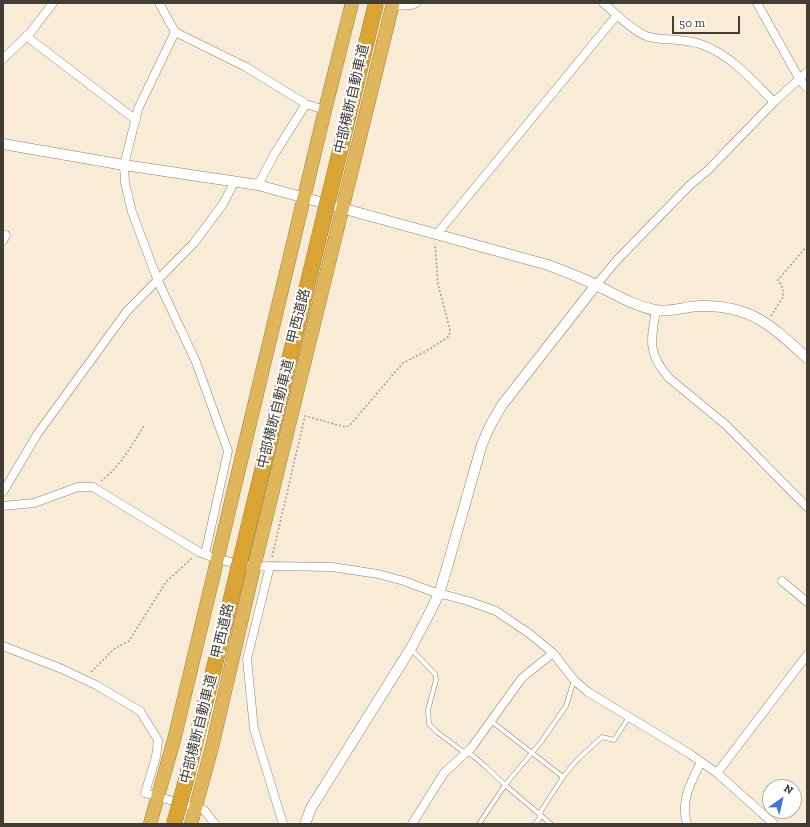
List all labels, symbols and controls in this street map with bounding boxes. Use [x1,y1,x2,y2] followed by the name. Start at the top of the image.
[674,8,742,34] scale bar
[679,16,705,30] text: 50 m
[331,43,373,155] street label: 中部横断自動車道
[284,287,314,345] street label: 甲西道路
[254,358,298,470] street label: 中部横断自動車道
[209,602,237,660] street label: 甲西道路
[177,673,221,785] street label: 中部横断自動車道
[762,779,802,819] north arrow
[781,782,796,797] text: N

